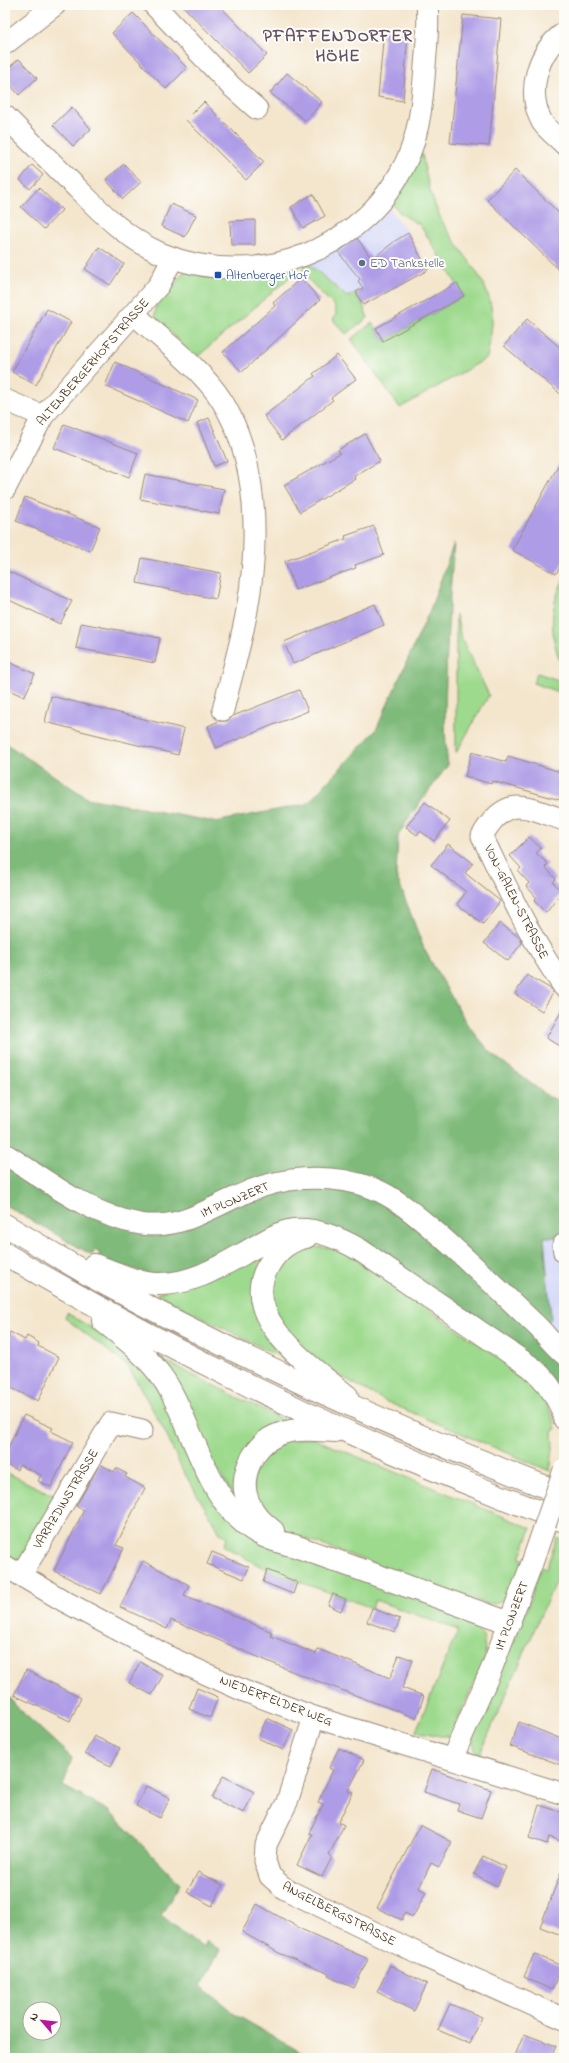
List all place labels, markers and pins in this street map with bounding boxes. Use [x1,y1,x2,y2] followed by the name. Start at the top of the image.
[370,254,444,273] place label: ED Tankstelle
[357,258,367,268] marker: ED Tankstelle
[226,266,310,286] place label: Altenberger Hof
[213,270,223,280] marker: Altenberger Hof

